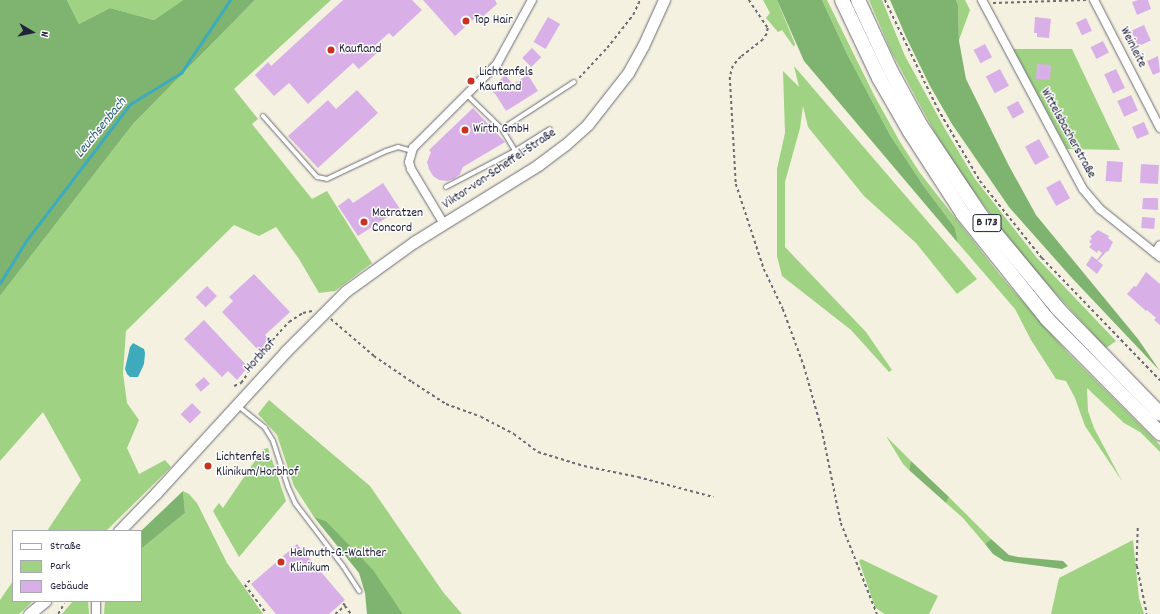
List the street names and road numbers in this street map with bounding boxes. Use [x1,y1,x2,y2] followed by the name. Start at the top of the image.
[1115,25,1149,71] street label: Weinleite
[1036,86,1098,182] street label: Wittelsbacherstraße
[440,126,560,214] street label: Viktor-von-Scheffel-Straße
[972,213,1002,233] road number: B 173
[242,337,280,377] street label: Horbhof

